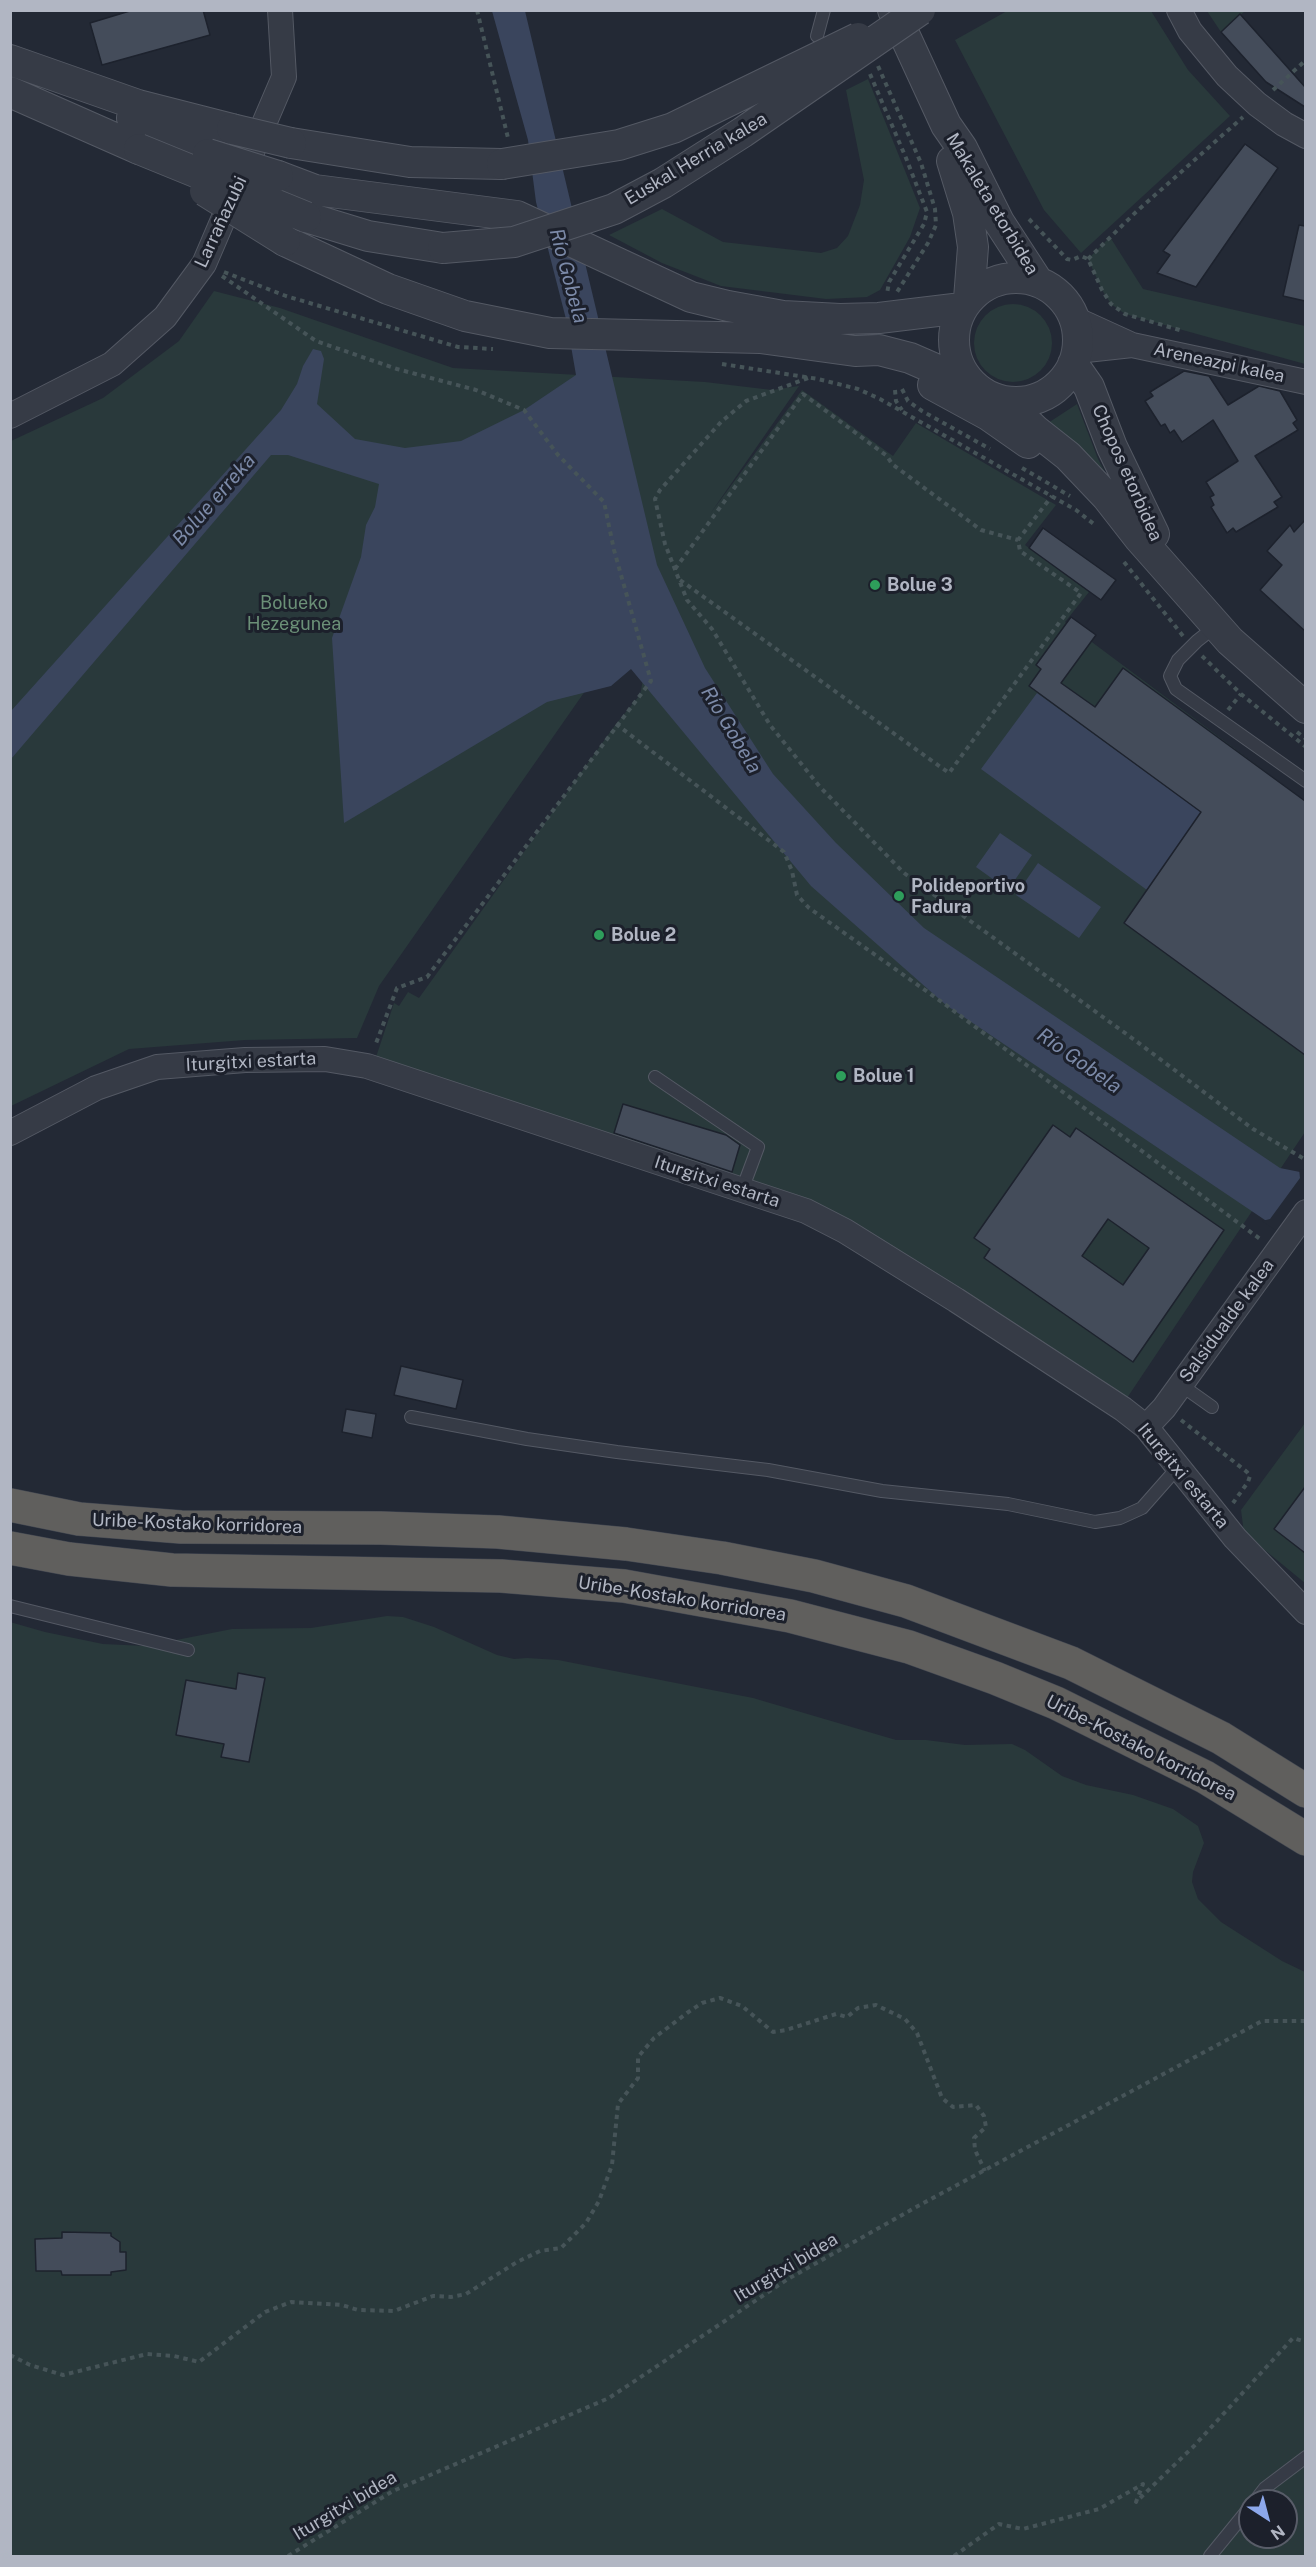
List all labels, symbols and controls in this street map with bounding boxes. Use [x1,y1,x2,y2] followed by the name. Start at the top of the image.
[621,108,771,210] street label: Euskal Herria kalea
[941,129,1043,279] street label: Makaleta etorbidea
[190,173,252,271] street label: Larrañazubi
[544,226,592,326] water label: Río Gobela
[1152,339,1286,387] street label: Areneazpi kalea
[1087,401,1167,545] street label: Chopos etorbidea
[167,449,261,551] water label: Bolue erreka
[887,574,953,596] place label: Bolue 3
[868,578,882,592] marker: Bolue 3
[247,592,341,634] park label: Bolueko Hezegunea
[696,682,766,778] water label: Río Gobela
[911,875,1025,918] place label: Polideportivo Fadura
[892,889,906,903] marker: Polideportivo Fadura
[611,924,676,946] place label: Bolue 2
[592,928,606,942] marker: Bolue 2
[1032,1023,1126,1099] water label: Río Gobela
[185,1048,317,1076] street label: Iturgitxi estarta
[853,1065,914,1087] place label: Bolue 1
[834,1069,848,1083] marker: Bolue 1
[652,1152,782,1212] street label: Iturgitxi estarta
[1175,1255,1279,1387] street label: Salsidualde kalea
[1133,1419,1233,1533] street label: Iturgitxi estarta
[92,1510,302,1538] street label: Uribe-Kostako korridorea
[576,1572,788,1626] street label: Uribe-Kostako korridorea
[1042,1691,1240,1805] street label: Uribe-Kostako korridorea
[730,2229,842,2307] street label: Iturgitxi bidea
[289,2467,401,2545] street label: Iturgitxi bidea
[1238,2489,1298,2549] north arrow
[1267,2521,1288,2544] text: N

